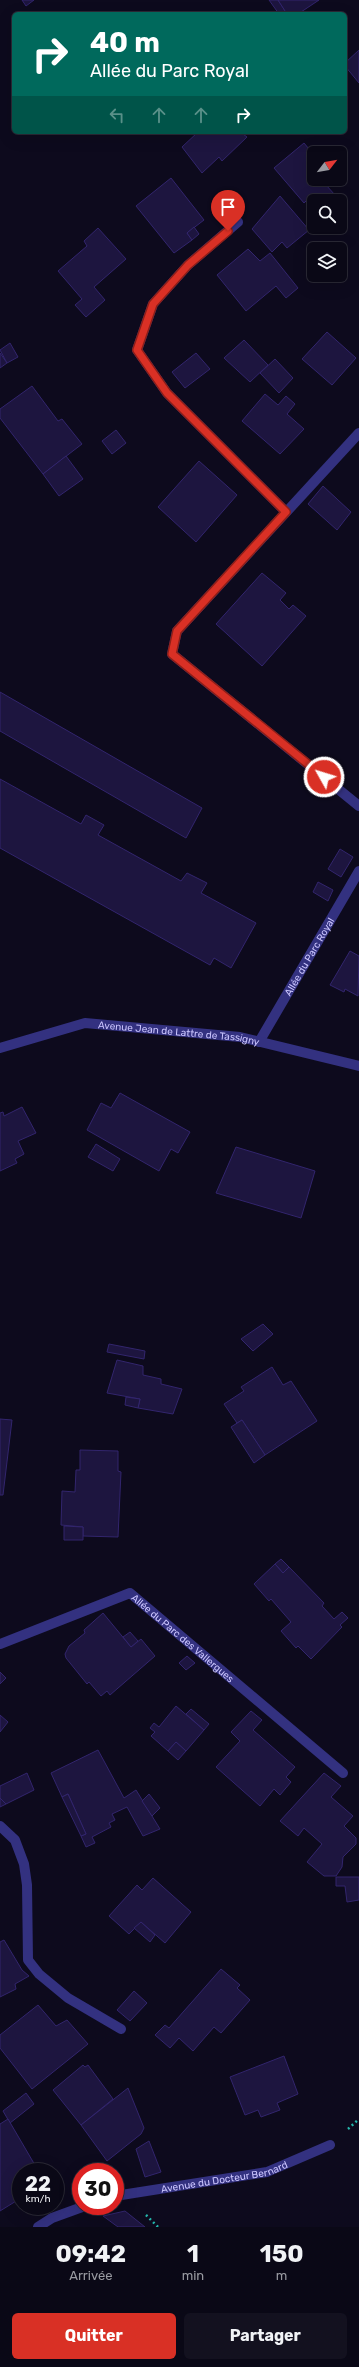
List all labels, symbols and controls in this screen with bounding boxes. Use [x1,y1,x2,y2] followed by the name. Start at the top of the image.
[90,26,160,59] text: 40 m
[24,28,76,80] icon: right
[90,60,249,82] text: Allée du Parc Royal
[106,104,128,126] icon: left
[148,104,170,126] icon: ahead
[190,104,212,126] icon: ahead
[232,104,254,126] icon: right
[307,146,347,186] north arrow
[307,146,347,282] map controls
[211,190,245,231] pin
[307,194,347,234] button: search
[217,196,239,218] icon: arrive
[307,242,347,282] button: layers
[303,756,345,798] position arrow
[282,916,337,998] street label: Allée du Parc Royal
[97,1019,261,1049] street label: Avenue Jean de Lattre de Tassigny
[129,1592,236,1685] street label: Allée du Parc des Vallergues
[160,2159,290,2196] street label: Avenue du Docteur Bernard
[72,2163,124,2215] speed limit sign: 30
[25,2172,51,2196] text: 22
[26,2193,50,2205] text: km/h
[55,2240,126,2268] text: 09:42
[187,2240,199,2268] text: 1
[260,2240,303,2268] text: 150
[69,2268,112,2283] text: Arrivée
[182,2268,204,2283] text: min
[276,2268,287,2283] text: m
[12,2313,176,2359] button: Quitter
[184,2313,347,2359] button: Partager

